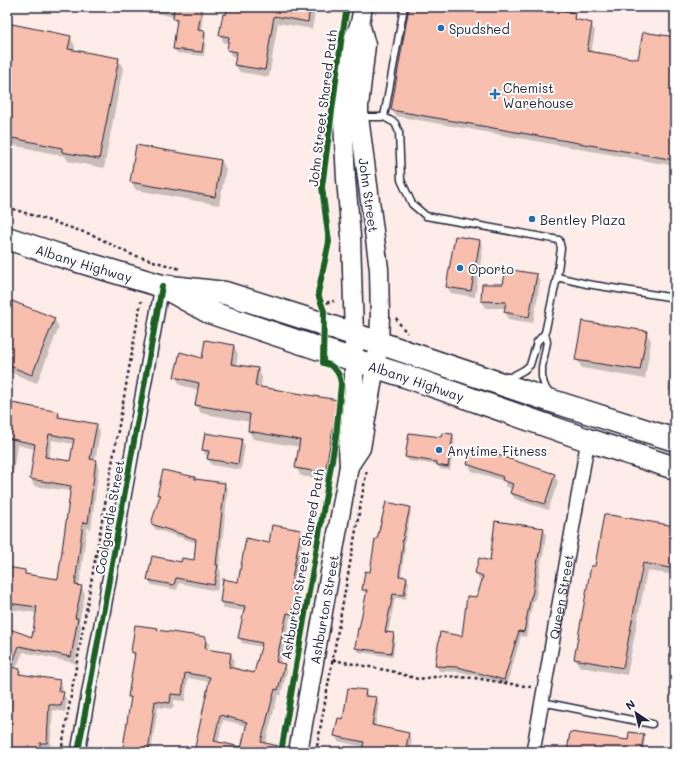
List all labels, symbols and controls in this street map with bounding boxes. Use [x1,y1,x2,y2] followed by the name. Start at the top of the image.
[449,20,510,37] place label: Spudshed
[436,23,446,33] marker: Spudshed
[304,29,340,187] street label: John Street Shared Path
[503,79,574,111] place label: Chemist Warehouse
[490,89,500,99] marker: Chemist Warehouse
[355,157,383,234] street label: John Street
[540,211,626,228] place label: Bentley Plaza
[527,214,537,224] marker: Bentley Plaza
[34,240,135,285] street label: Albany Highway
[468,260,514,277] place label: Oporto
[455,263,465,273] marker: Oporto
[367,357,467,405] street label: Albany Highway
[447,442,547,459] place label: Anytime Fitness
[434,445,444,455] marker: Anytime Fitness
[91,458,127,576] street label: Coolgardie Street
[277,467,327,661] street label: Ashburton Street Shared Path
[545,552,576,640] street label: Queen Street
[307,553,341,665] street label: Ashburton Street
[616,693,656,733] north arrow
[622,696,638,713] text: N

